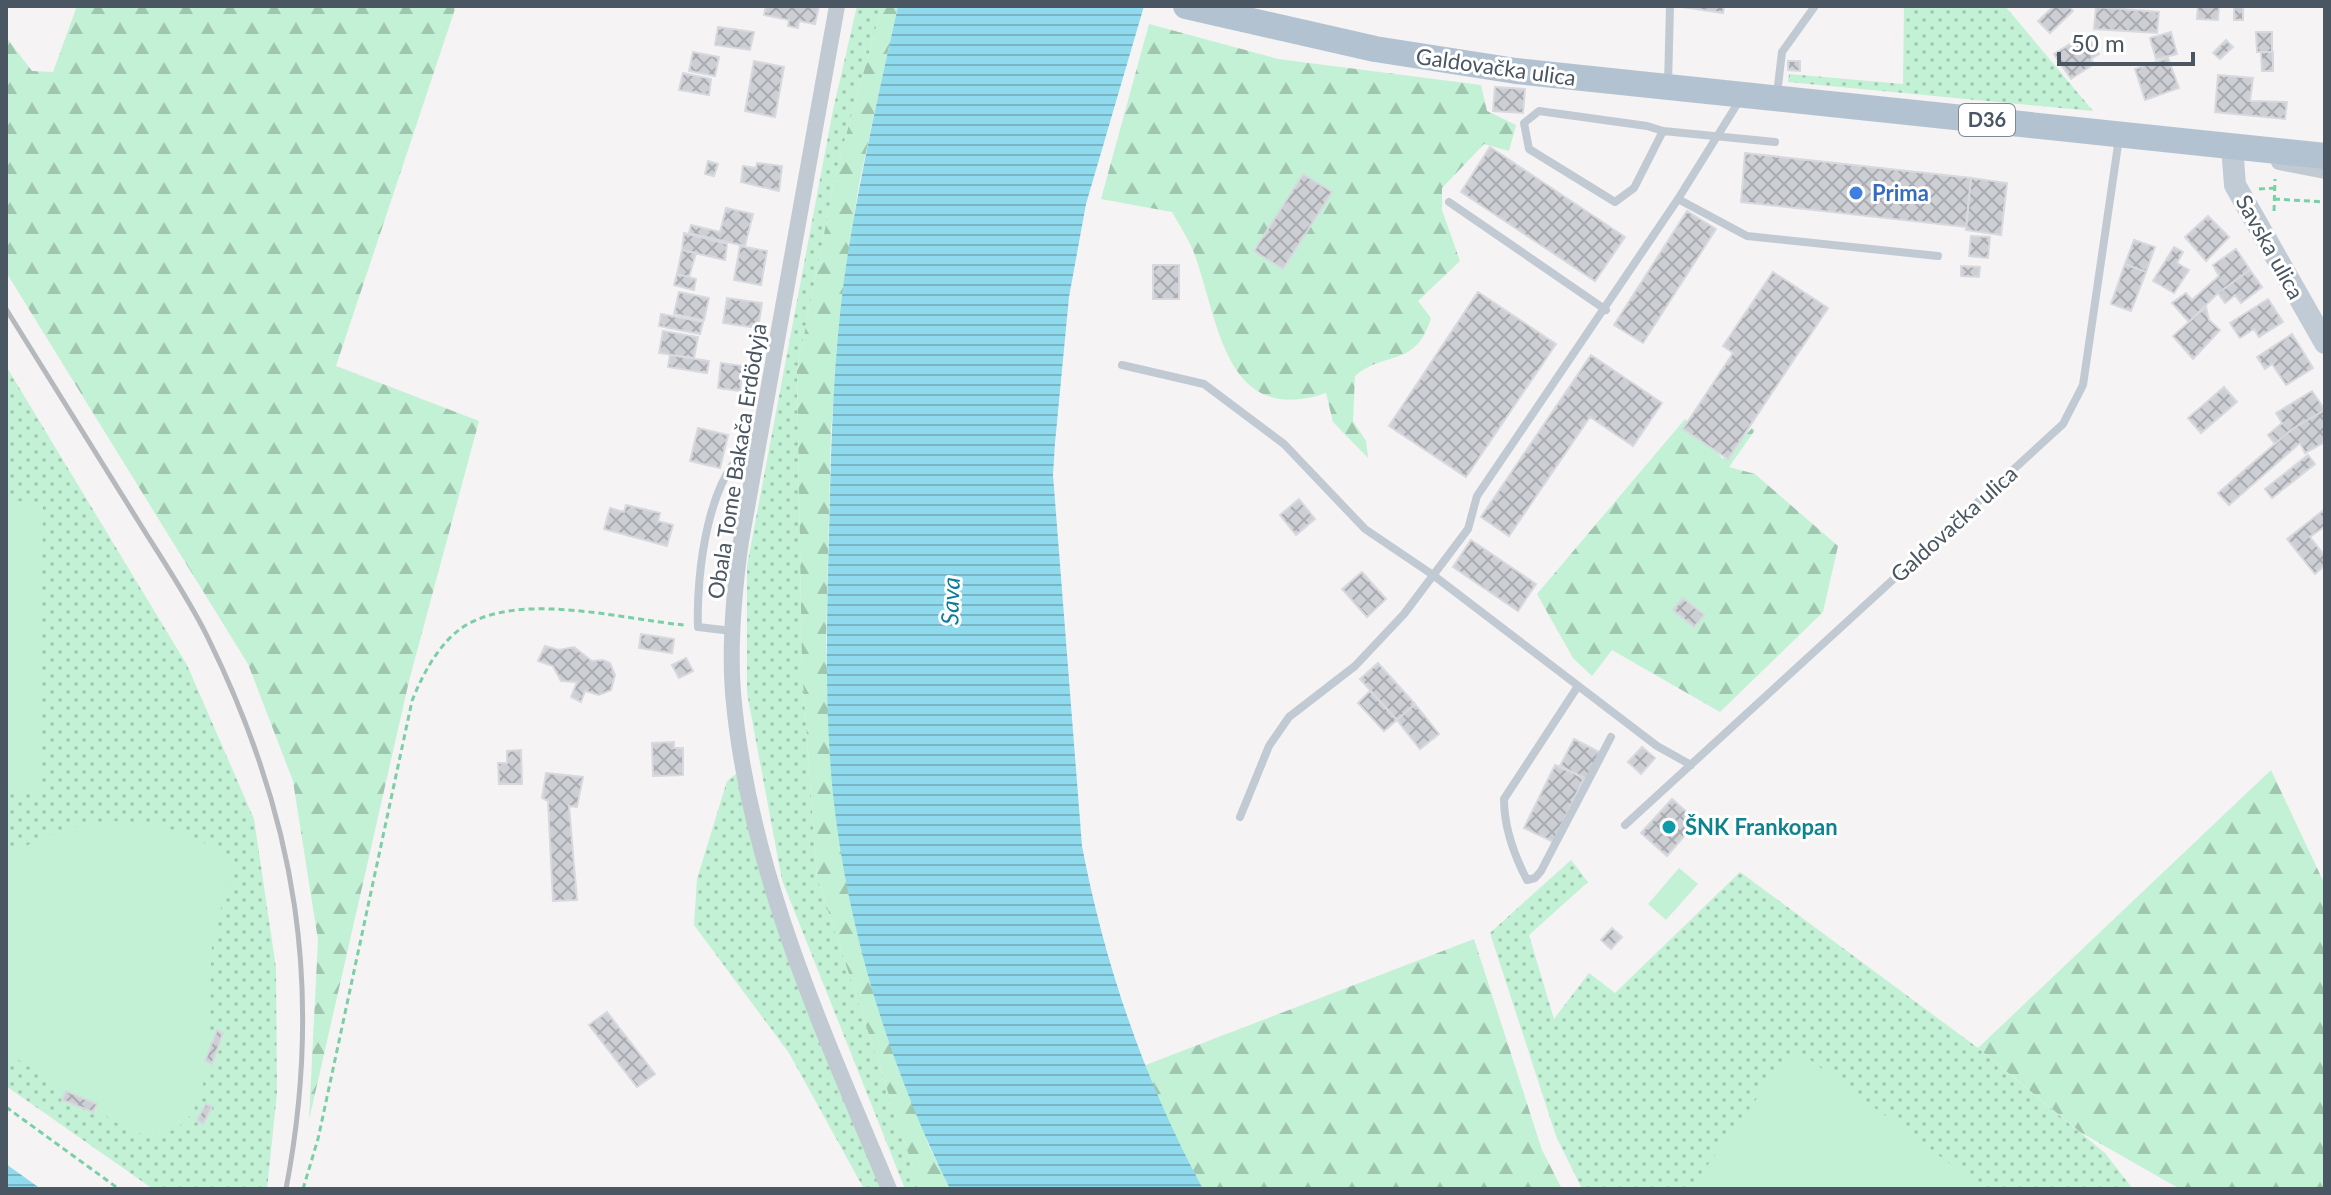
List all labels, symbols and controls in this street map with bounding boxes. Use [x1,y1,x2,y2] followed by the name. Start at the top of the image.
[2059,16,2193,66] scale bar
[2071,28,2125,57] text: 50 m
[1414,42,1578,91] street label: Galdovačka ulica
[1959,104,2015,136] road number: D36
[1872,179,1929,206] place label: Prima
[1847,184,1865,202] marker: Prima
[2231,190,2310,304] street label: Savska ulica
[701,321,772,601] street label: Obala Tome Bakača Erdödyja
[1885,460,2023,588] street label: Galdovačka ulica
[934,577,965,625] water label: Sava
[1685,813,1838,840] place label: ŠNK Frankopan
[1660,818,1678,836] marker: ŠNK Frankopan

